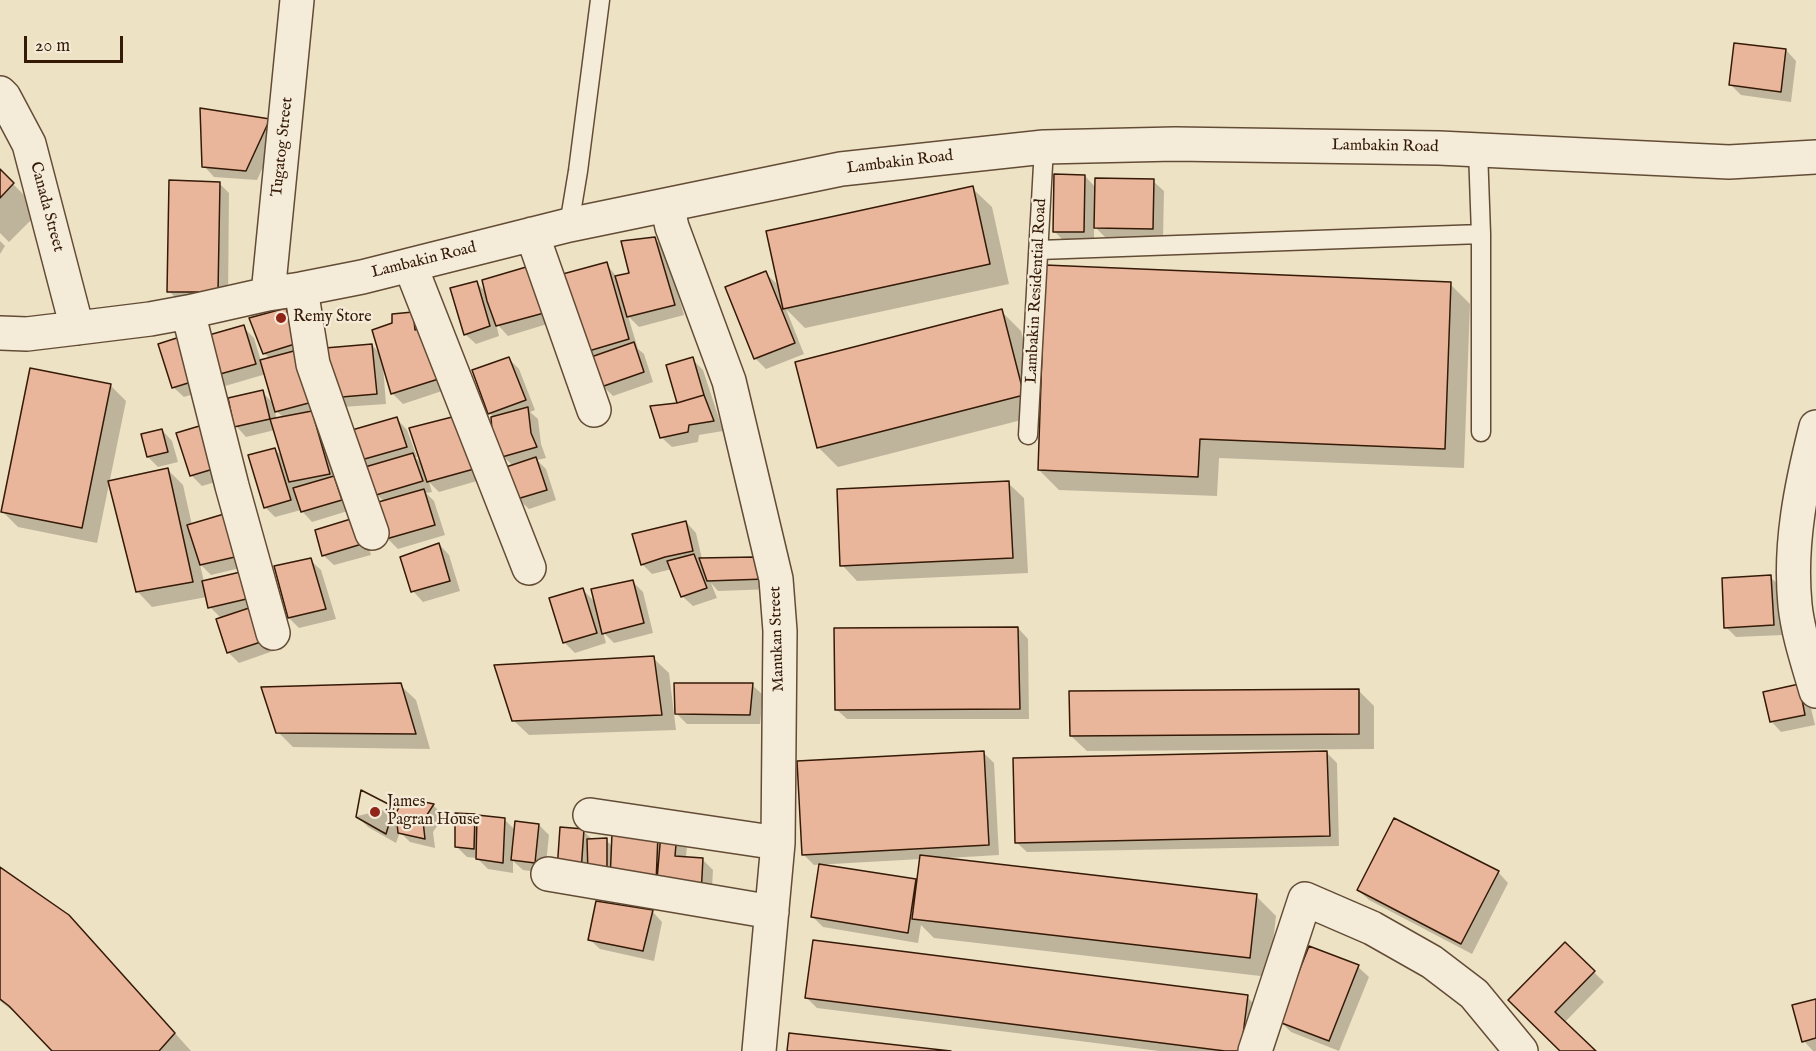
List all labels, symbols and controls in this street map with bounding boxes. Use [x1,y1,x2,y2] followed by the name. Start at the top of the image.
[27,24,126,62] scale bar
[35,35,70,58] text: 20 m
[268,96,298,198] street label: Tugatog Street
[1331,136,1439,158] street label: Lambakin Road
[846,147,954,179] street label: Lambakin Road
[25,160,67,254] street label: Canada Street
[1023,198,1051,384] street label: Lambakin Residential Road
[370,239,478,283] street label: Lambakin Road
[293,308,371,328] place label: Remy Store
[274,311,288,325] marker: Remy Store
[767,586,789,692] street label: Manukan Street
[387,793,480,831] place label: James Pagran House
[368,805,382,819] marker: James Pagran House

